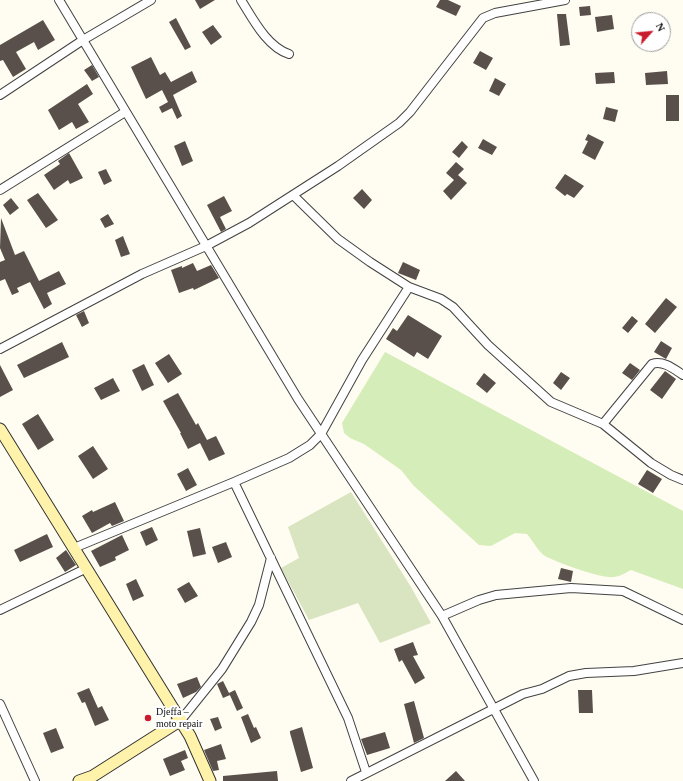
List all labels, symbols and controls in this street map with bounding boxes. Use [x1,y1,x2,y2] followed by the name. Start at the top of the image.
[631,12,671,52] north arrow
[654,21,668,33] text: N
[156,706,202,730] place label: Djeffa – moto repair
[143,713,153,723] marker: Djeffa – moto repair

